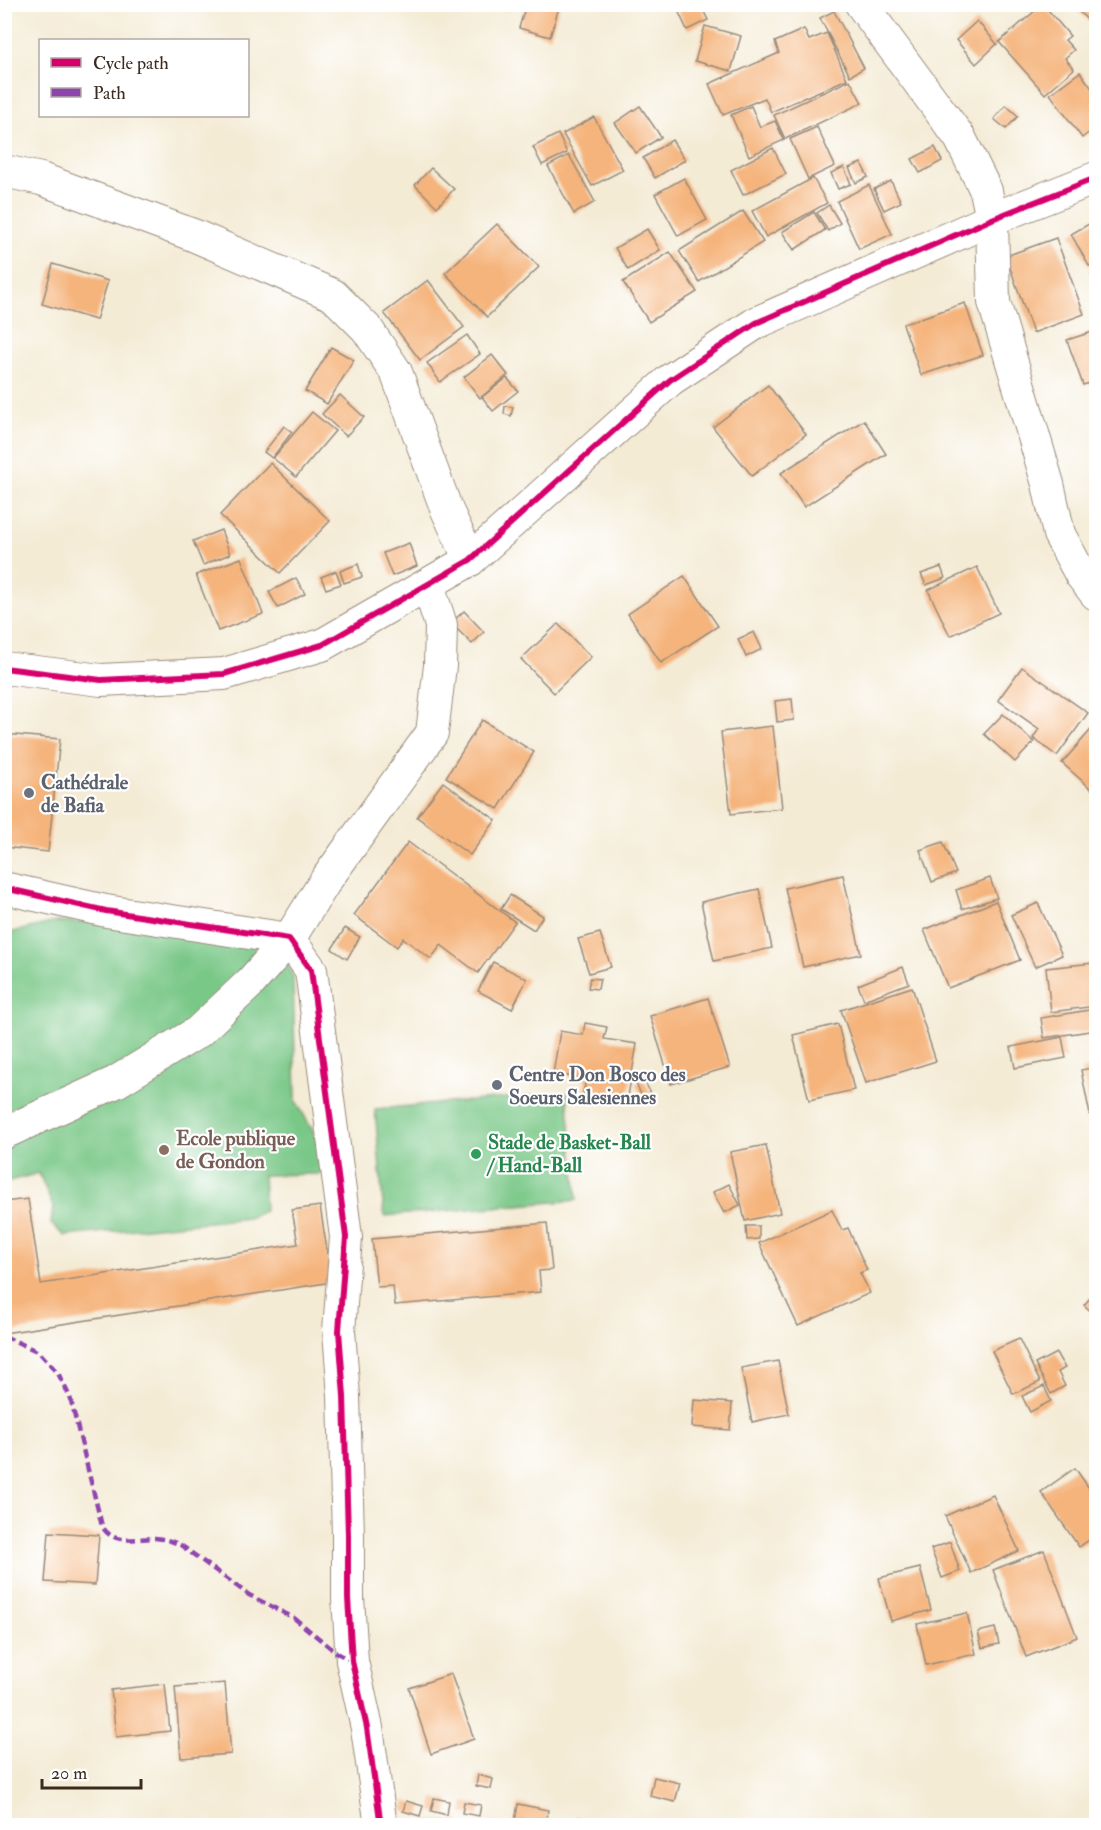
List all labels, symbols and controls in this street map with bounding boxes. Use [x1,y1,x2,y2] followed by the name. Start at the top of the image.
[39,39,249,117] legend
[93,52,169,75] text: Cycle path
[93,82,126,105] text: Path
[41,770,129,818] place label: Cathédrale de Bafia
[22,786,36,800] marker: Cathédrale de Bafia
[509,1062,686,1110] place label: Centre Don Bosco des Soeurs Salesiennes
[490,1078,504,1092] marker: Centre Don Bosco des Soeurs Salesiennes
[176,1126,296,1174] place label: Ecole publique de Gondon
[486,1130,652,1178] place label: Stade de Basket-Ball / Hand-Ball
[157,1143,171,1157] marker: Ecole publique de Gondon
[469,1147,483,1161] marker: Stade de Basket-Ball / Hand-Ball
[42,1752,141,1790] scale bar
[51,1762,87,1785] text: 20 m

